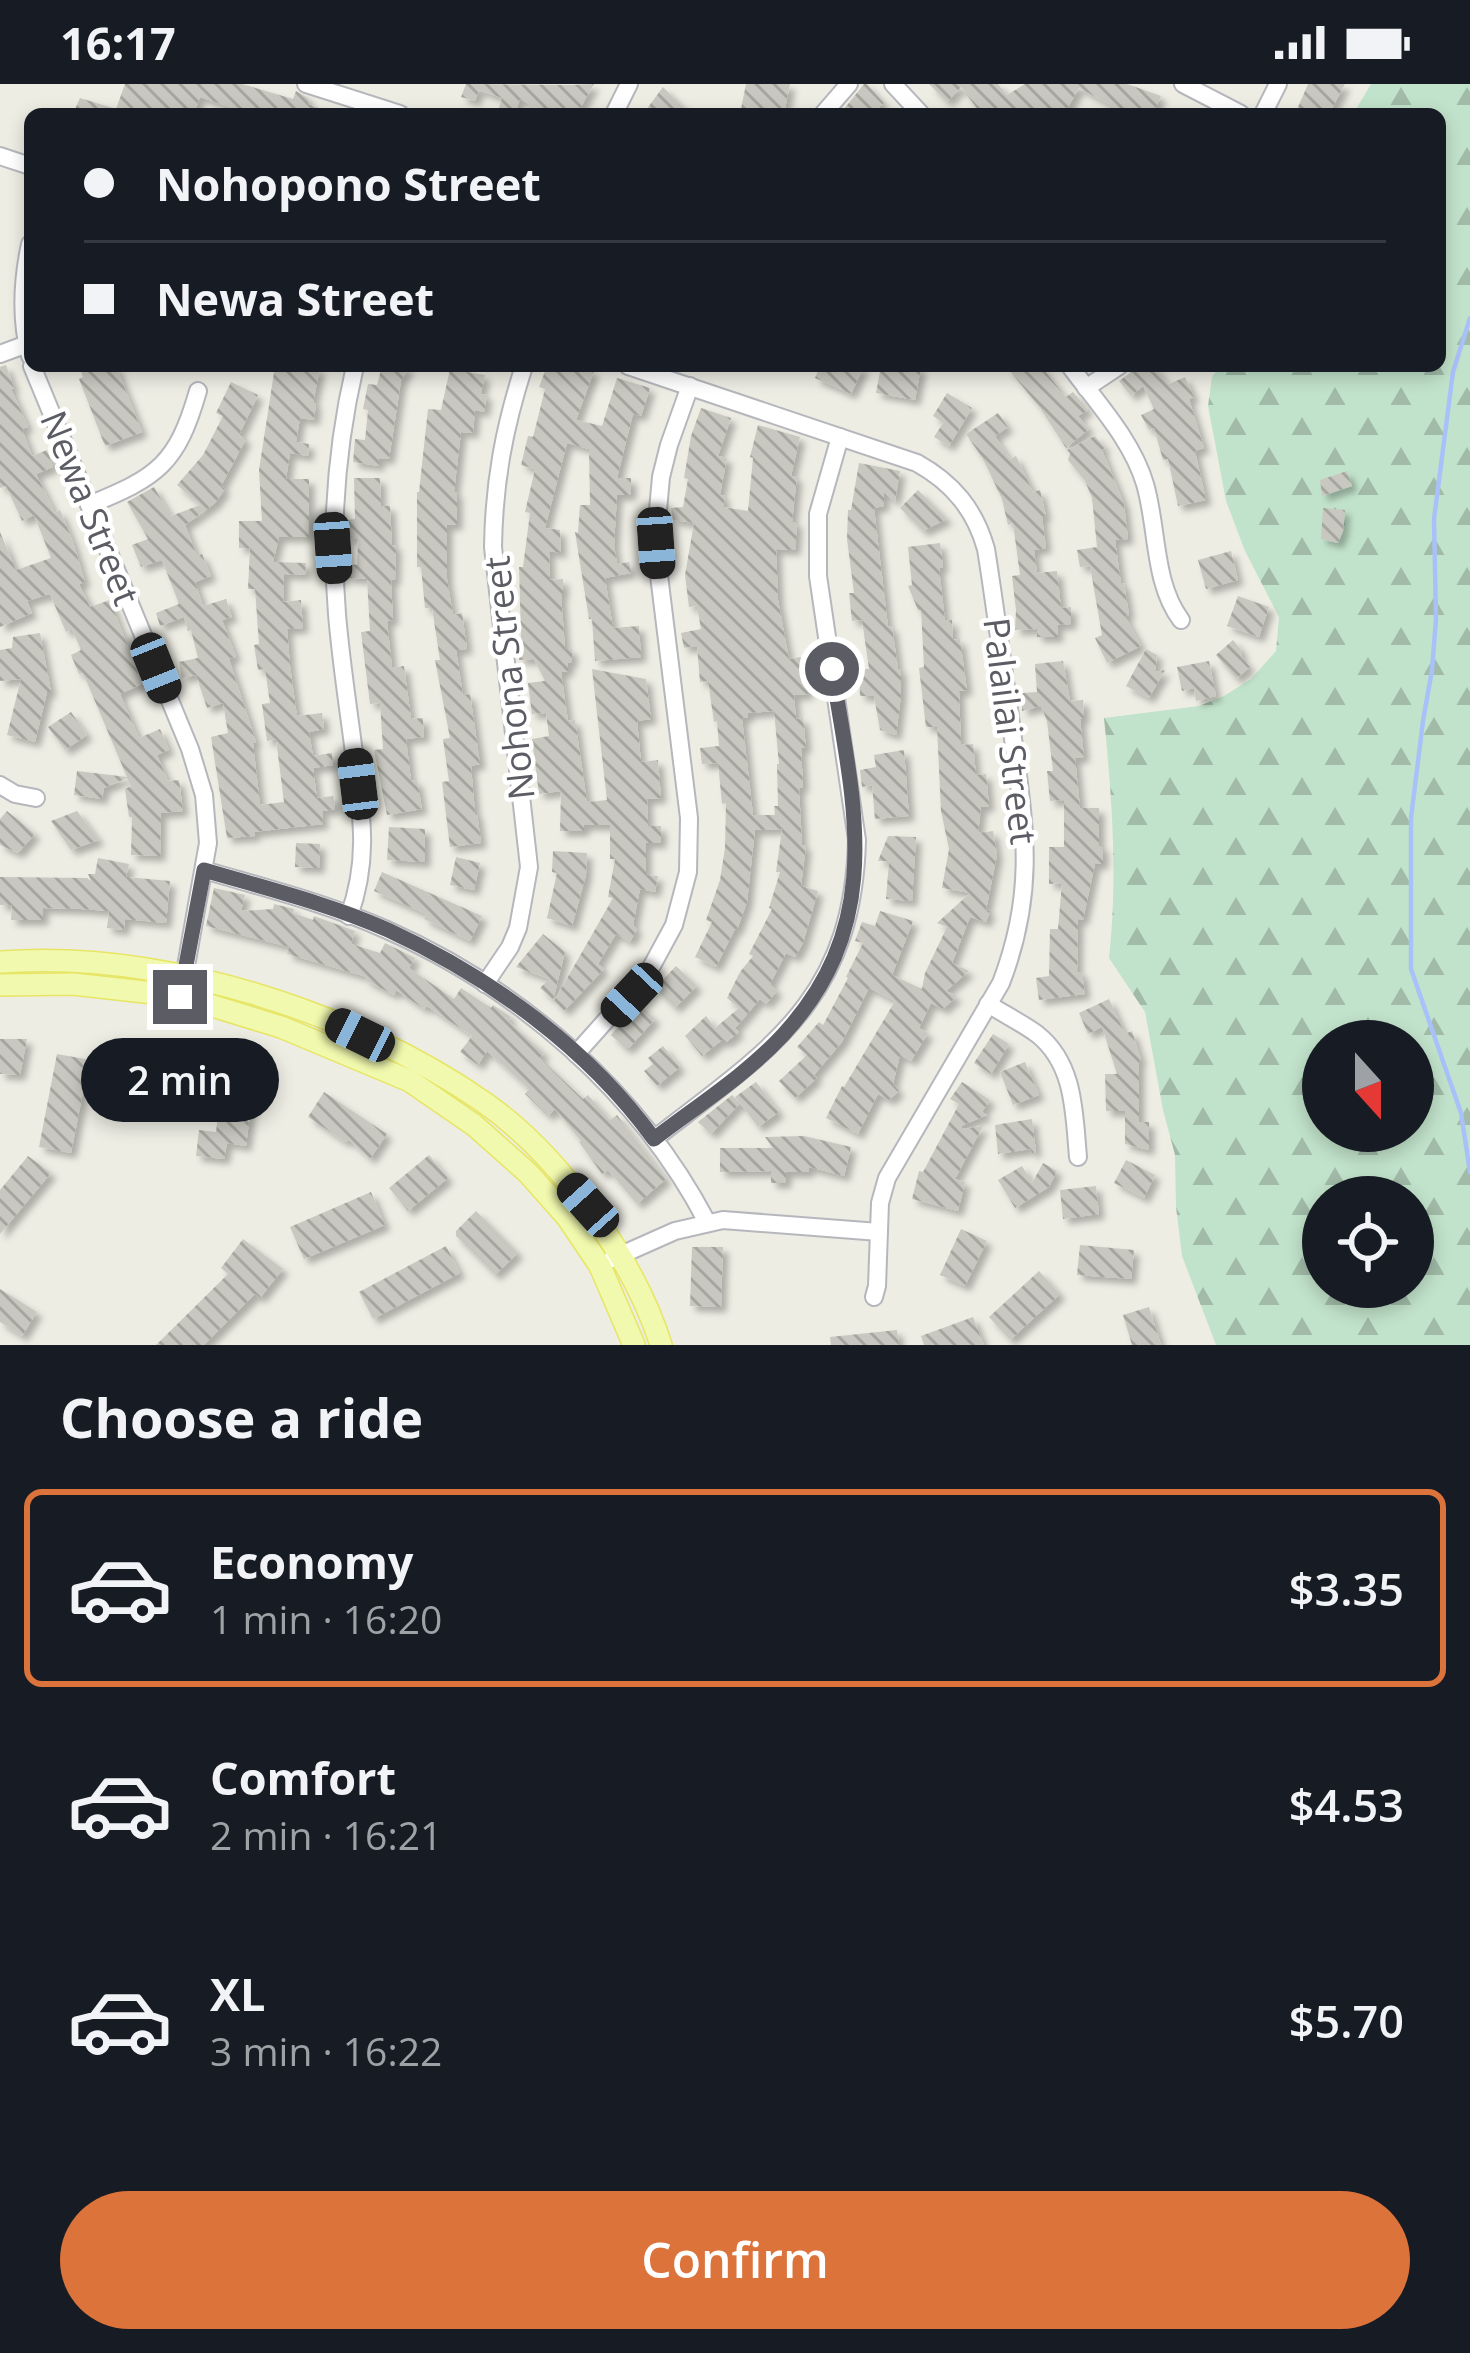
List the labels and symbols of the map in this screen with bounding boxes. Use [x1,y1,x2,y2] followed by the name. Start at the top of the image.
[29,404,152,612] street label: Newa Street
[636,506,676,580] car
[313,511,353,585] car
[471,554,546,802] street label: Nohona Street
[972,615,1049,847] street label: Palailai Street
[126,628,186,708] car
[805,642,859,696] route start
[336,746,380,822] car
[594,956,670,1034] car
[153,970,207,1024] route end
[320,1003,400,1067] car
[1302,1020,1434,1152] north arrow
[81,1039,279,1123] callout: 2 min
[551,1166,625,1244] car

